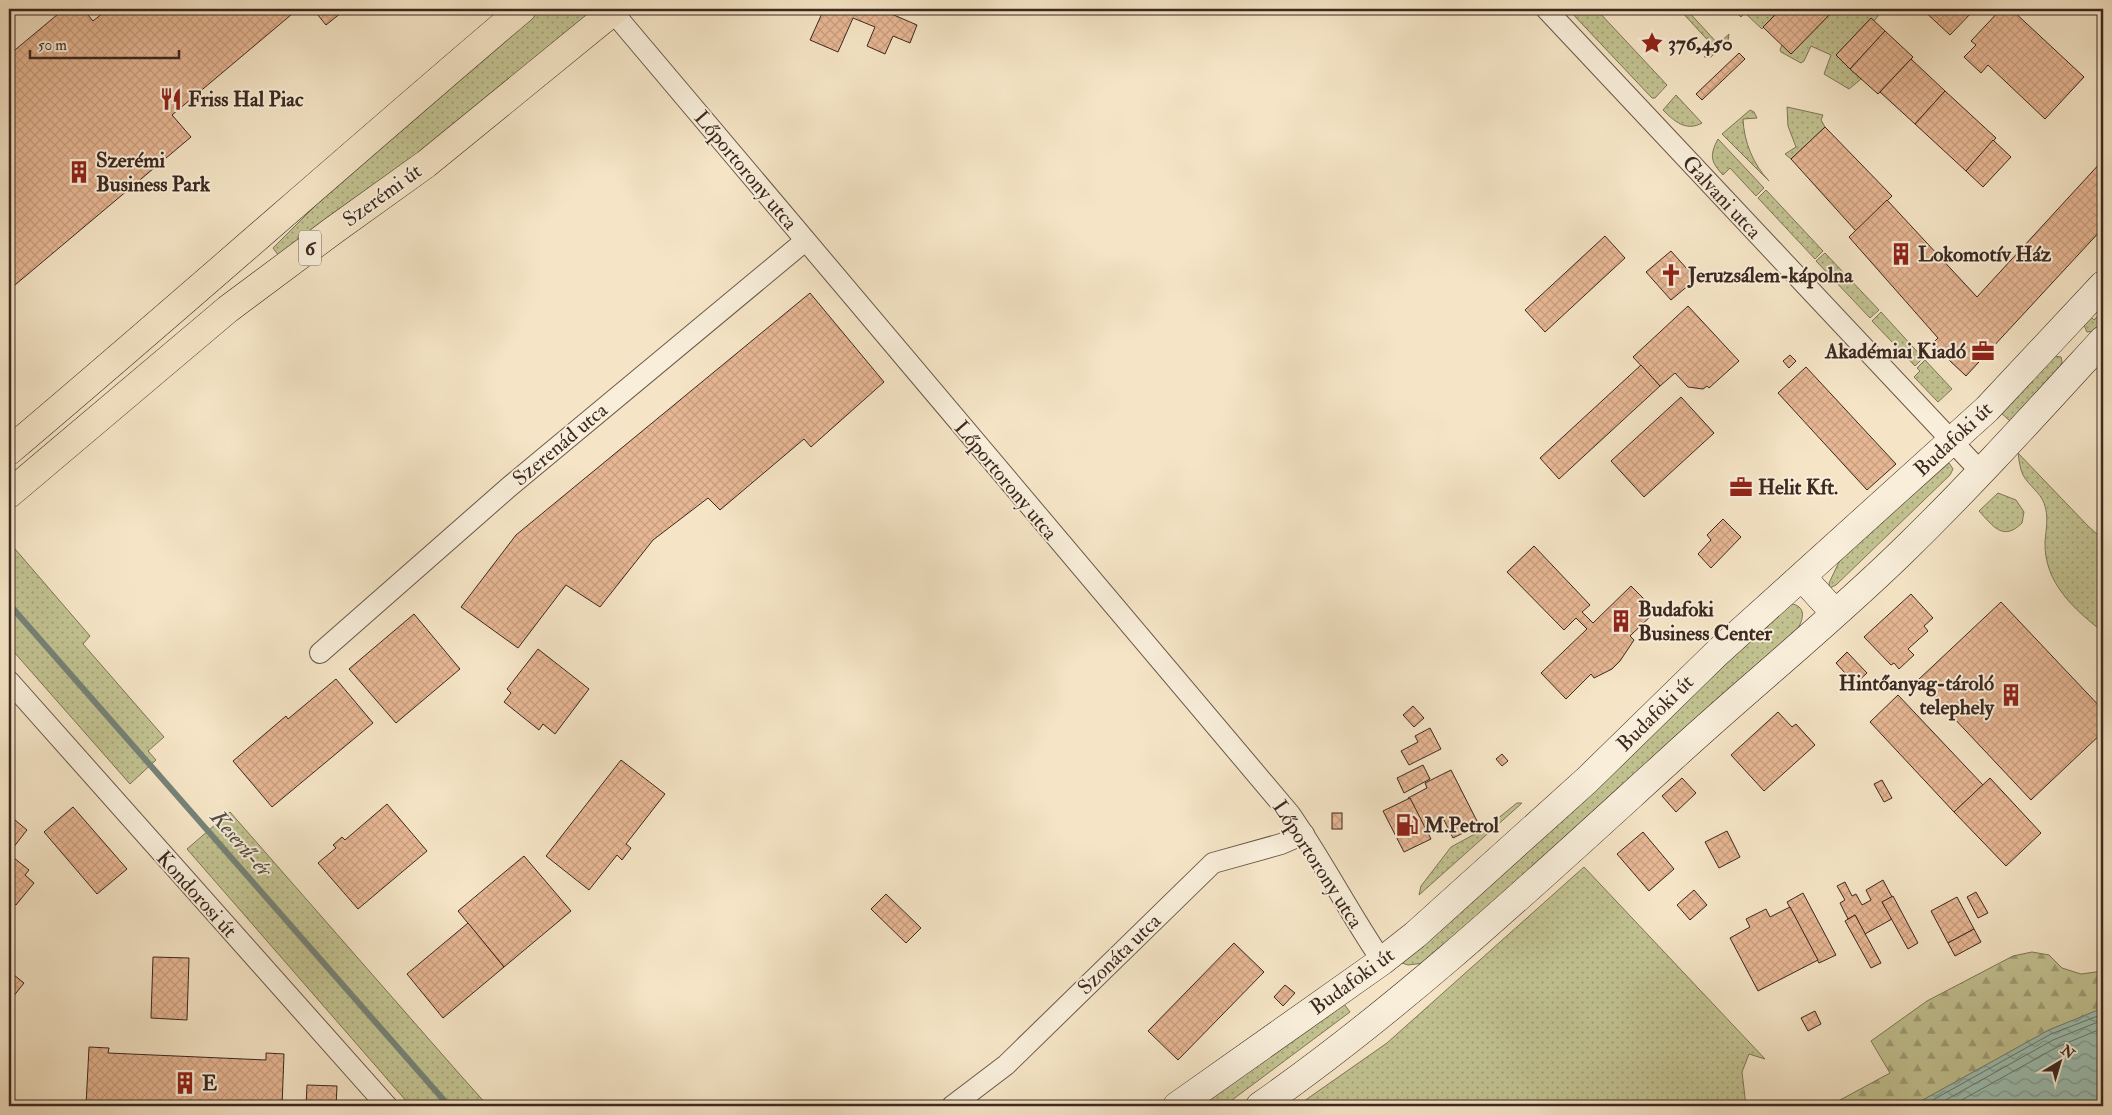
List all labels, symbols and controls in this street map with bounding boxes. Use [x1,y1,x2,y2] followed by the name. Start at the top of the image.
[30,28,179,60] scale bar
[1639,30,1665,56] place icon: 376,450
[1668,30,1733,57] place label: 376,450
[38,36,67,55] text: 50 m
[158,86,184,112] restaurant icon: Friss Hal Piac
[188,86,304,113] place label: Friss Hal Piac
[688,105,804,236] street label: Lőportorony utca
[96,147,211,198] place label: Szerémi Business Park
[1676,150,1767,245] street label: Galvani utca
[338,158,427,233] street label: Szerémi út
[66,159,92,185] building icon: Szerémi Business Park
[299,230,321,266] road number: 6
[1888,241,1914,267] building icon: Lokomotív Ház
[1918,241,2052,268] place label: Lokomotív Ház
[1658,262,1684,288] church icon: Jeruzsálem-kápolna
[1687,262,1854,289] place label: Jeruzsálem-kápolna
[1824,338,1966,365] place label: Akadémiai Kiadó
[1970,338,1996,364] office icon: Akadémiai Kiadó
[1908,396,1999,483] street label: Budafoki út
[507,397,614,492] street label: Szerenád utca
[948,415,1064,546] street label: Lőportorony utca
[1728,474,1754,500] office icon: Helit Kft.
[1758,474,1838,501] place label: Helit Kft.
[1638,596,1773,647] place label: Budafoki Business Center
[1608,608,1634,634] building icon: Budafoki Business Center
[1611,669,1700,758] street label: Budafoki út
[1839,670,1995,721] place label: Hintőanyag-tároló telephely
[1998,682,2024,708] building icon: Hintőanyag-tároló telephely
[1266,795,1369,934] street label: Lőportorony utca
[204,804,279,884] water label: Keserű-ér
[1394,812,1420,838] fuel station icon: M.Petrol
[1423,812,1499,839] place label: M.Petrol
[150,845,243,944] street label: Kondorosi út
[1072,908,1167,1001] street label: Szonáta utca
[1305,942,1400,1021] street label: Budafoki út
[2034,1038,2084,1088] north arrow
[2057,1041,2078,1063] text: N
[172,1070,198,1096] building icon: E
[202,1070,217,1097] place label: E

